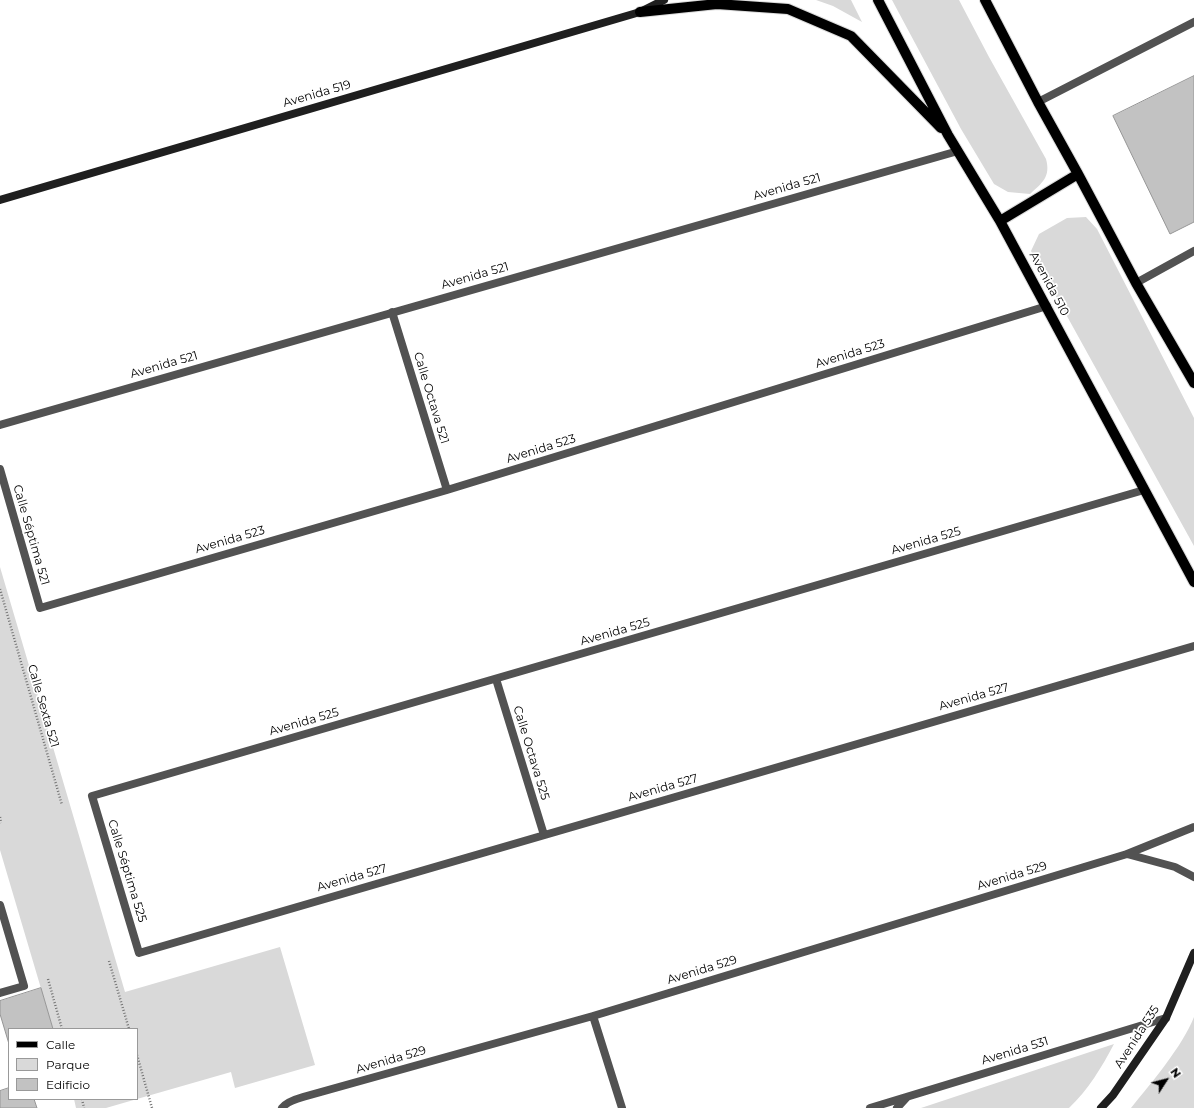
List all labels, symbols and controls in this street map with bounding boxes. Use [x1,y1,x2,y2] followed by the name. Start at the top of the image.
[281,77,353,111] street label: Avenida 519
[752,171,822,203] street label: Avenida 521
[1026,249,1072,319] street label: Avenida 510
[440,260,510,292] street label: Avenida 521
[814,337,886,371] street label: Avenida 523
[129,349,199,381] street label: Avenida 521
[410,350,452,446] street label: Calle Octava 521
[505,432,577,466] street label: Avenida 523
[10,483,52,587] street label: Calle Séptima 521
[193,523,267,557] street label: Avenida 523
[889,524,963,558] street label: Avenida 525
[578,615,652,649] street label: Avenida 525
[24,663,62,749] street label: Calle Sexta 521
[937,680,1011,714] street label: Avenida 527
[510,704,552,802] street label: Calle Octava 525
[267,705,341,739] street label: Avenida 525
[626,771,700,805] street label: Avenida 527
[105,818,149,924] street label: Calle Séptima 525
[975,859,1049,893] street label: Avenida 529
[315,861,389,895] street label: Avenida 527
[665,953,739,987] street label: Avenida 529
[1111,1003,1163,1071] street label: Avenida 535
[8,1028,138,1100] legend
[980,1034,1050,1068] street label: Avenida 531
[46,1037,75,1052] text: Calle
[354,1043,428,1077] street label: Avenida 529
[46,1057,90,1072] text: Parque
[1146,1060,1186,1100] north arrow
[1167,1065,1184,1081] text: N
[46,1077,90,1092] text: Edificio

